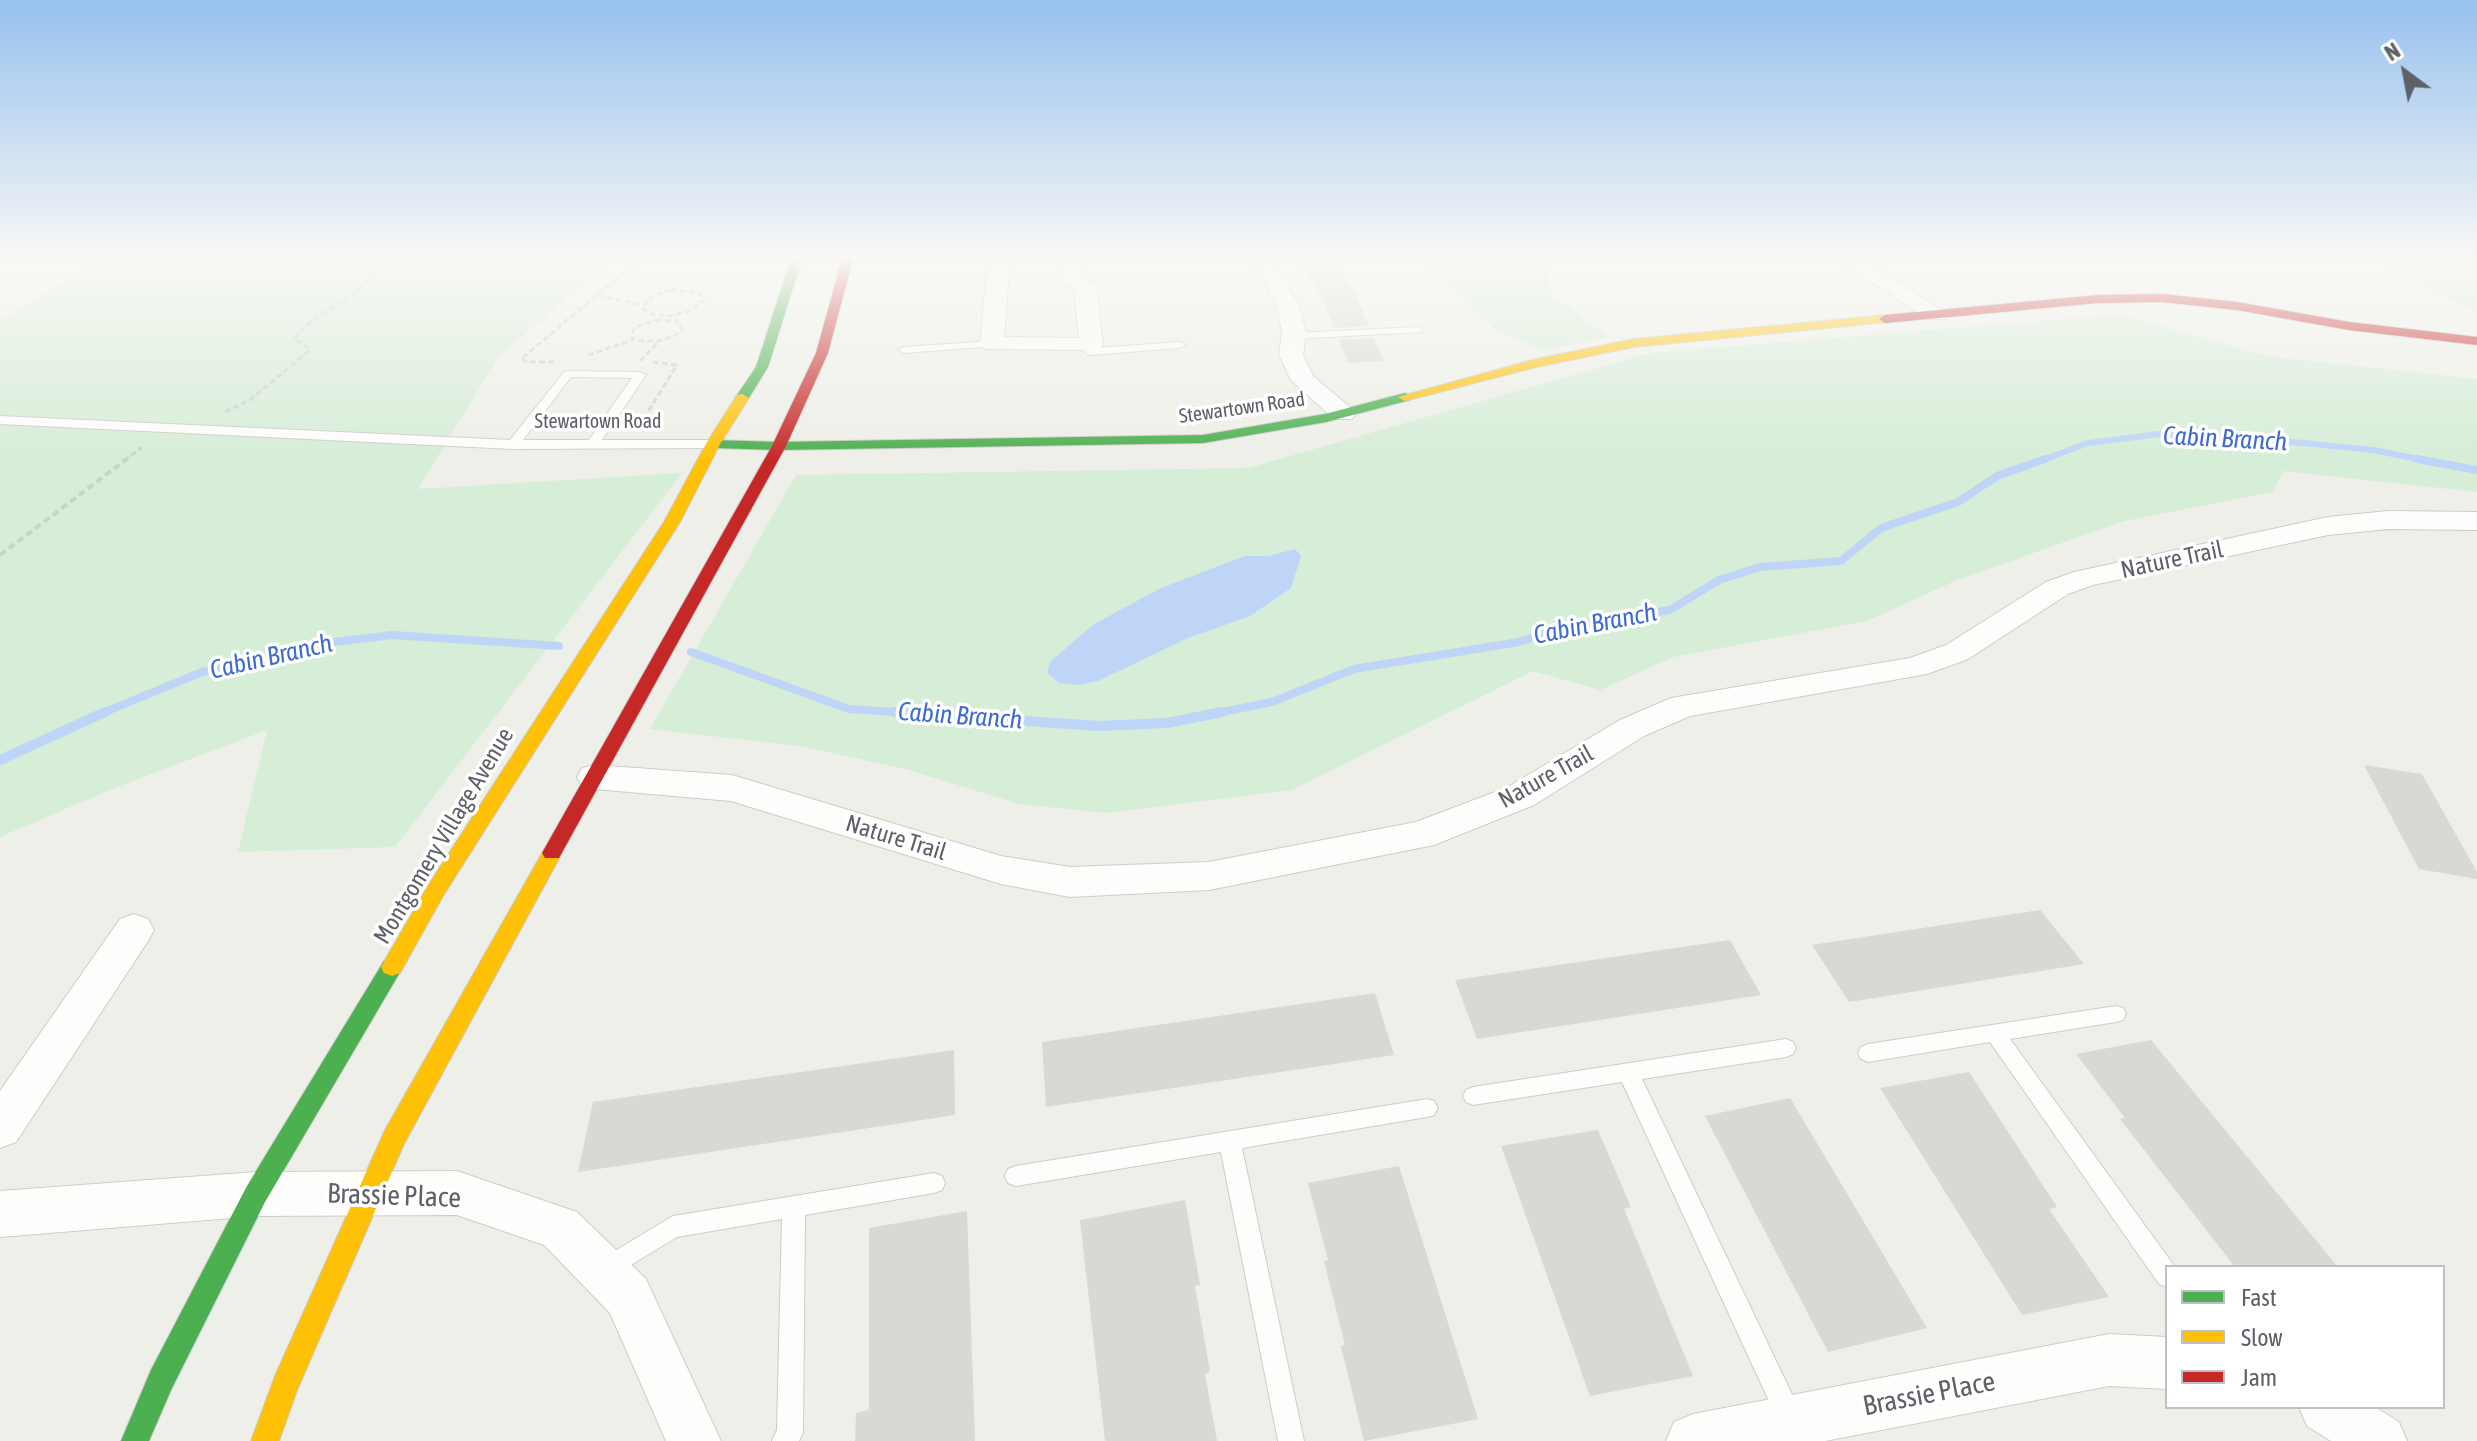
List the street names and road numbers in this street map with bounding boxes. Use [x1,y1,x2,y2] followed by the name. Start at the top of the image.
[1177,387,1307,429] street label: Stewartown Road
[535,410,661,434] street label: Stewartown Road
[2118,535,2226,585] street label: Nature Trail
[368,723,520,949] street label: Montgomery Village Avenue
[1494,739,1598,815] street label: Nature Trail
[842,809,950,867] street label: Nature Trail
[326,1177,462,1215] street label: Brassie Place
[1860,1365,1998,1423] street label: Brassie Place

